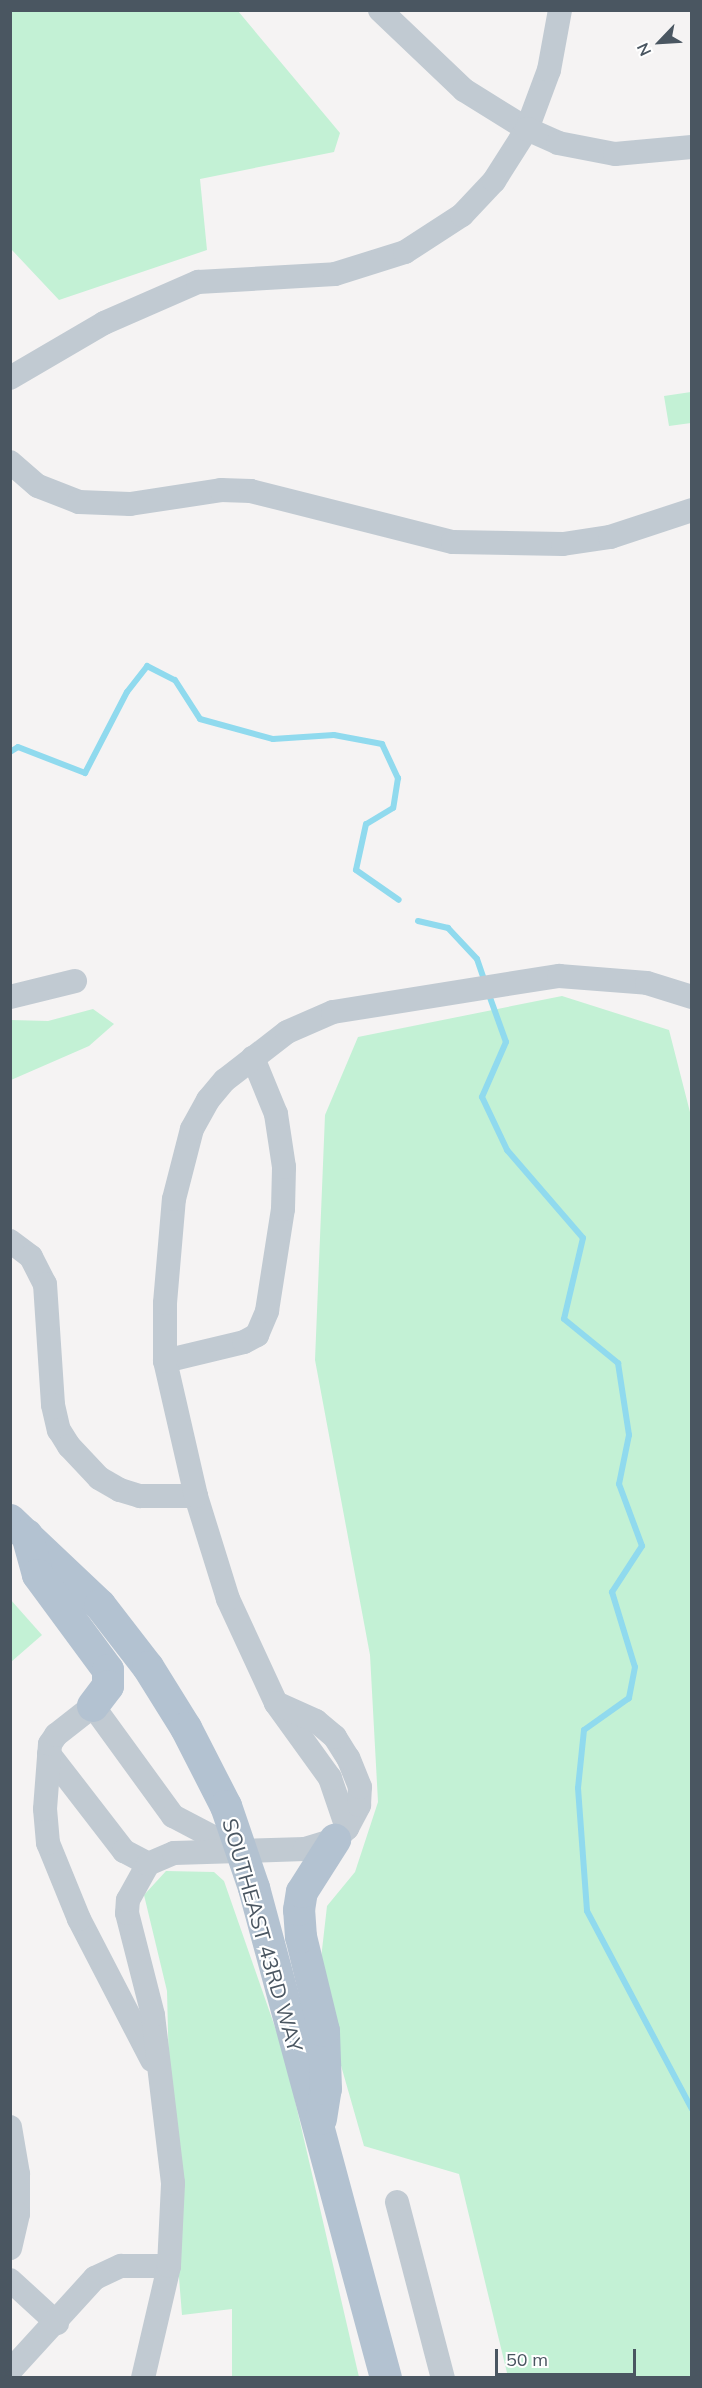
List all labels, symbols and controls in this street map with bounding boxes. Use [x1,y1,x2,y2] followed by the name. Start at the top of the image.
[630,12,690,72] north arrow
[632,40,655,59] text: N
[218,1815,308,2055] street label: SOUTHEAST 43RD WAY
[498,2337,639,2375] scale bar
[506,2348,548,2371] text: 50 m

